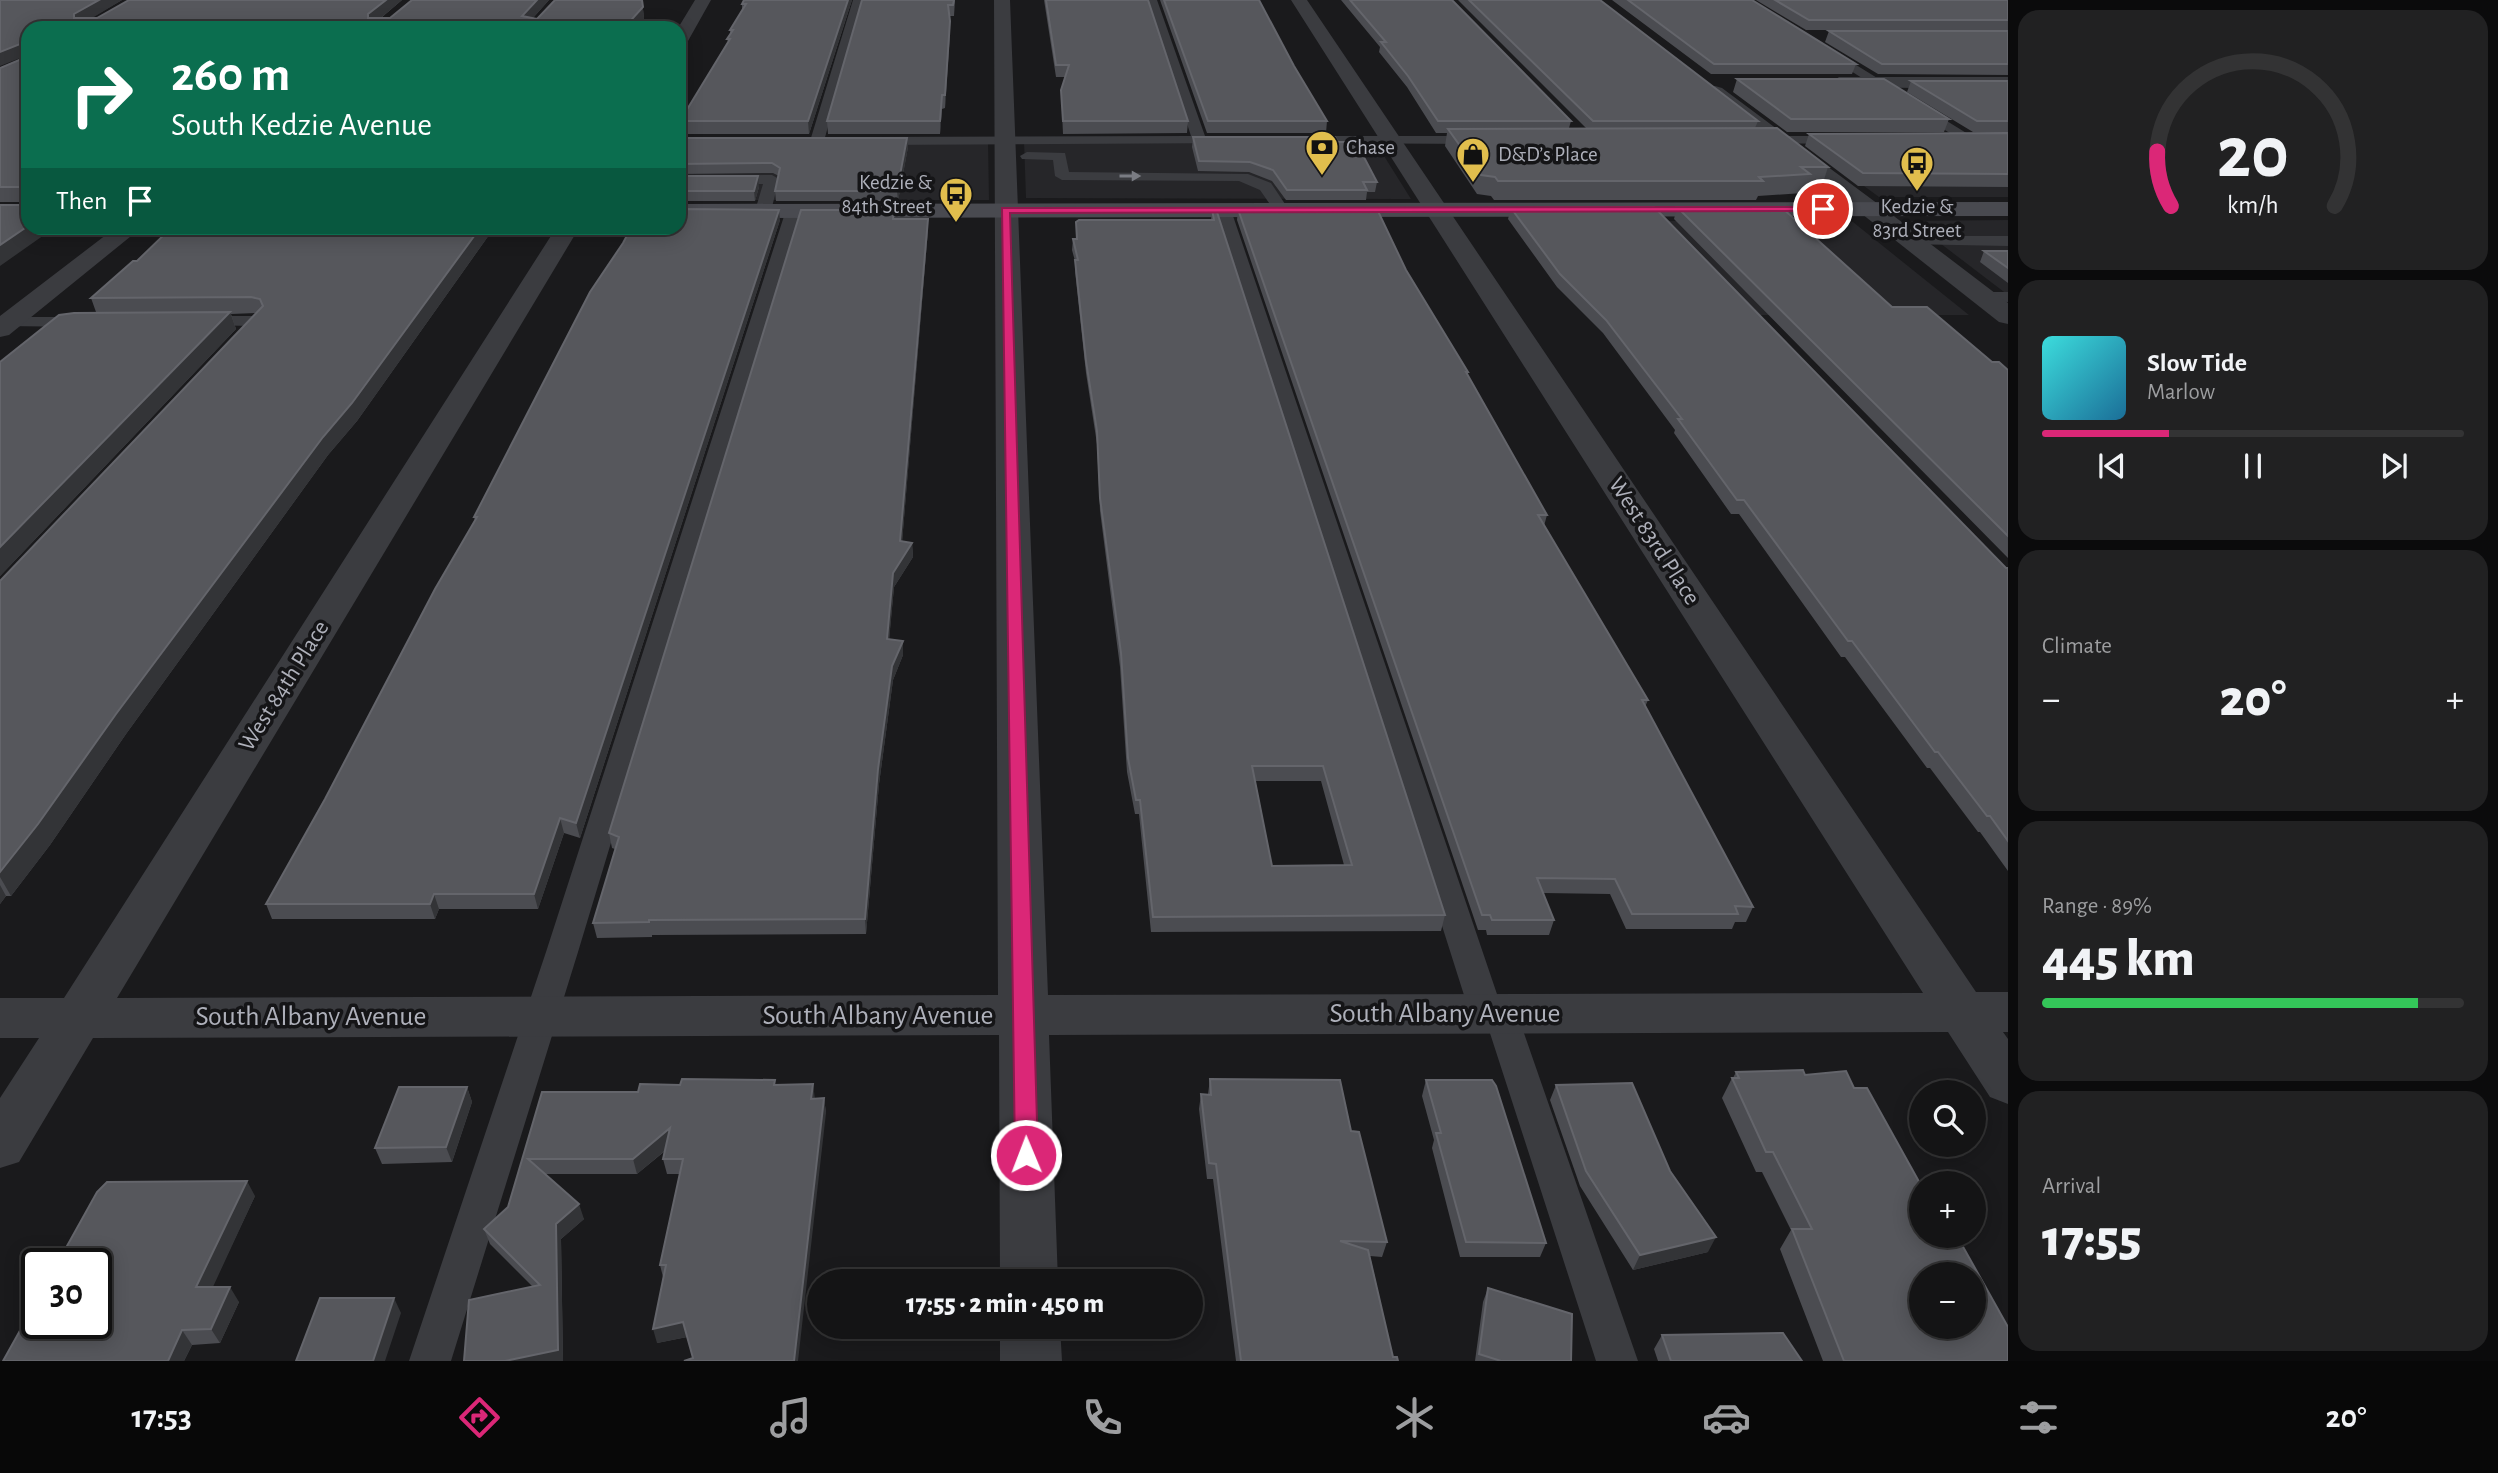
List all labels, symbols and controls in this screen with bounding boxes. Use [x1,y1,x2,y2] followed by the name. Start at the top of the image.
[56,49,147,140] icon: right
[171,51,290,100] text: 260 m
[171,109,432,141] text: South Kedzie Avenue
[2217,118,2289,191] text: 20
[1303,128,1341,177] bank icon: Chase
[1454,135,1492,184] shop icon: D&D’s Place
[1346,137,1395,158] place label: Chase
[1498,144,1598,165] place label: D&D’s Place
[1898,144,1936,193] bus stop icon: Kedzie & 83rd Street
[1119,170,1141,182] one-way arrow
[841,172,932,217] place label: Kedzie & 84th Street
[937,175,975,224] bus stop icon: Kedzie & 84th Street
[1793,179,1853,239] pin
[121,182,159,220] icon: arrive
[56,188,107,214] text: Then
[1804,190,1842,228] icon: arrive
[2227,193,2279,218] text: km/h
[1872,196,1962,241] place label: Kedzie & 83rd Street
[2147,350,2247,376] text: Slow Tide
[2147,381,2215,404] text: Marlow
[2093,447,2131,485] icon: previous
[2234,447,2272,485] icon: pause
[2375,447,2413,485] icon: next
[1604,473,1704,609] street label: West 83rd Place
[234,617,334,755] street label: West 84th Place
[2042,635,2112,658] text: Climate
[2219,673,2287,725] text: 20°
[2042,681,2060,719] text: −
[2446,681,2464,719] text: +
[2042,895,2152,918] text: Range · 89%
[2042,933,2195,985] text: 445 km
[1329,1000,1561,1028] street label: South Albany Avenue
[762,1002,994,1030] street label: South Albany Avenue
[195,1003,427,1031] street label: South Albany Avenue
[1909,1080,1986,1339] map controls
[1909,1080,1986,1157] button: search
[989,1118,1063,1192] position arrow
[1909,1171,1986,1248] button: +
[2042,1175,2101,1198] text: Arrival
[2042,1213,2141,1265] text: 17:55
[21,1248,112,1339] speed limit sign: 30
[1909,1262,1986,1339] button: −
[906,1291,1104,1317] text: 17:55 · 2 min · 450 m
[455,1393,504,1442] icon: directions
[766,1393,815,1442] icon: music
[1078,1393,1127,1442] icon: phone
[1390,1393,1439,1442] icon: climate
[1702,1393,1751,1442] icon: car
[2014,1393,2063,1442] icon: filters
[131,1401,192,1433] text: 17:53
[2325,1401,2367,1433] text: 20°

